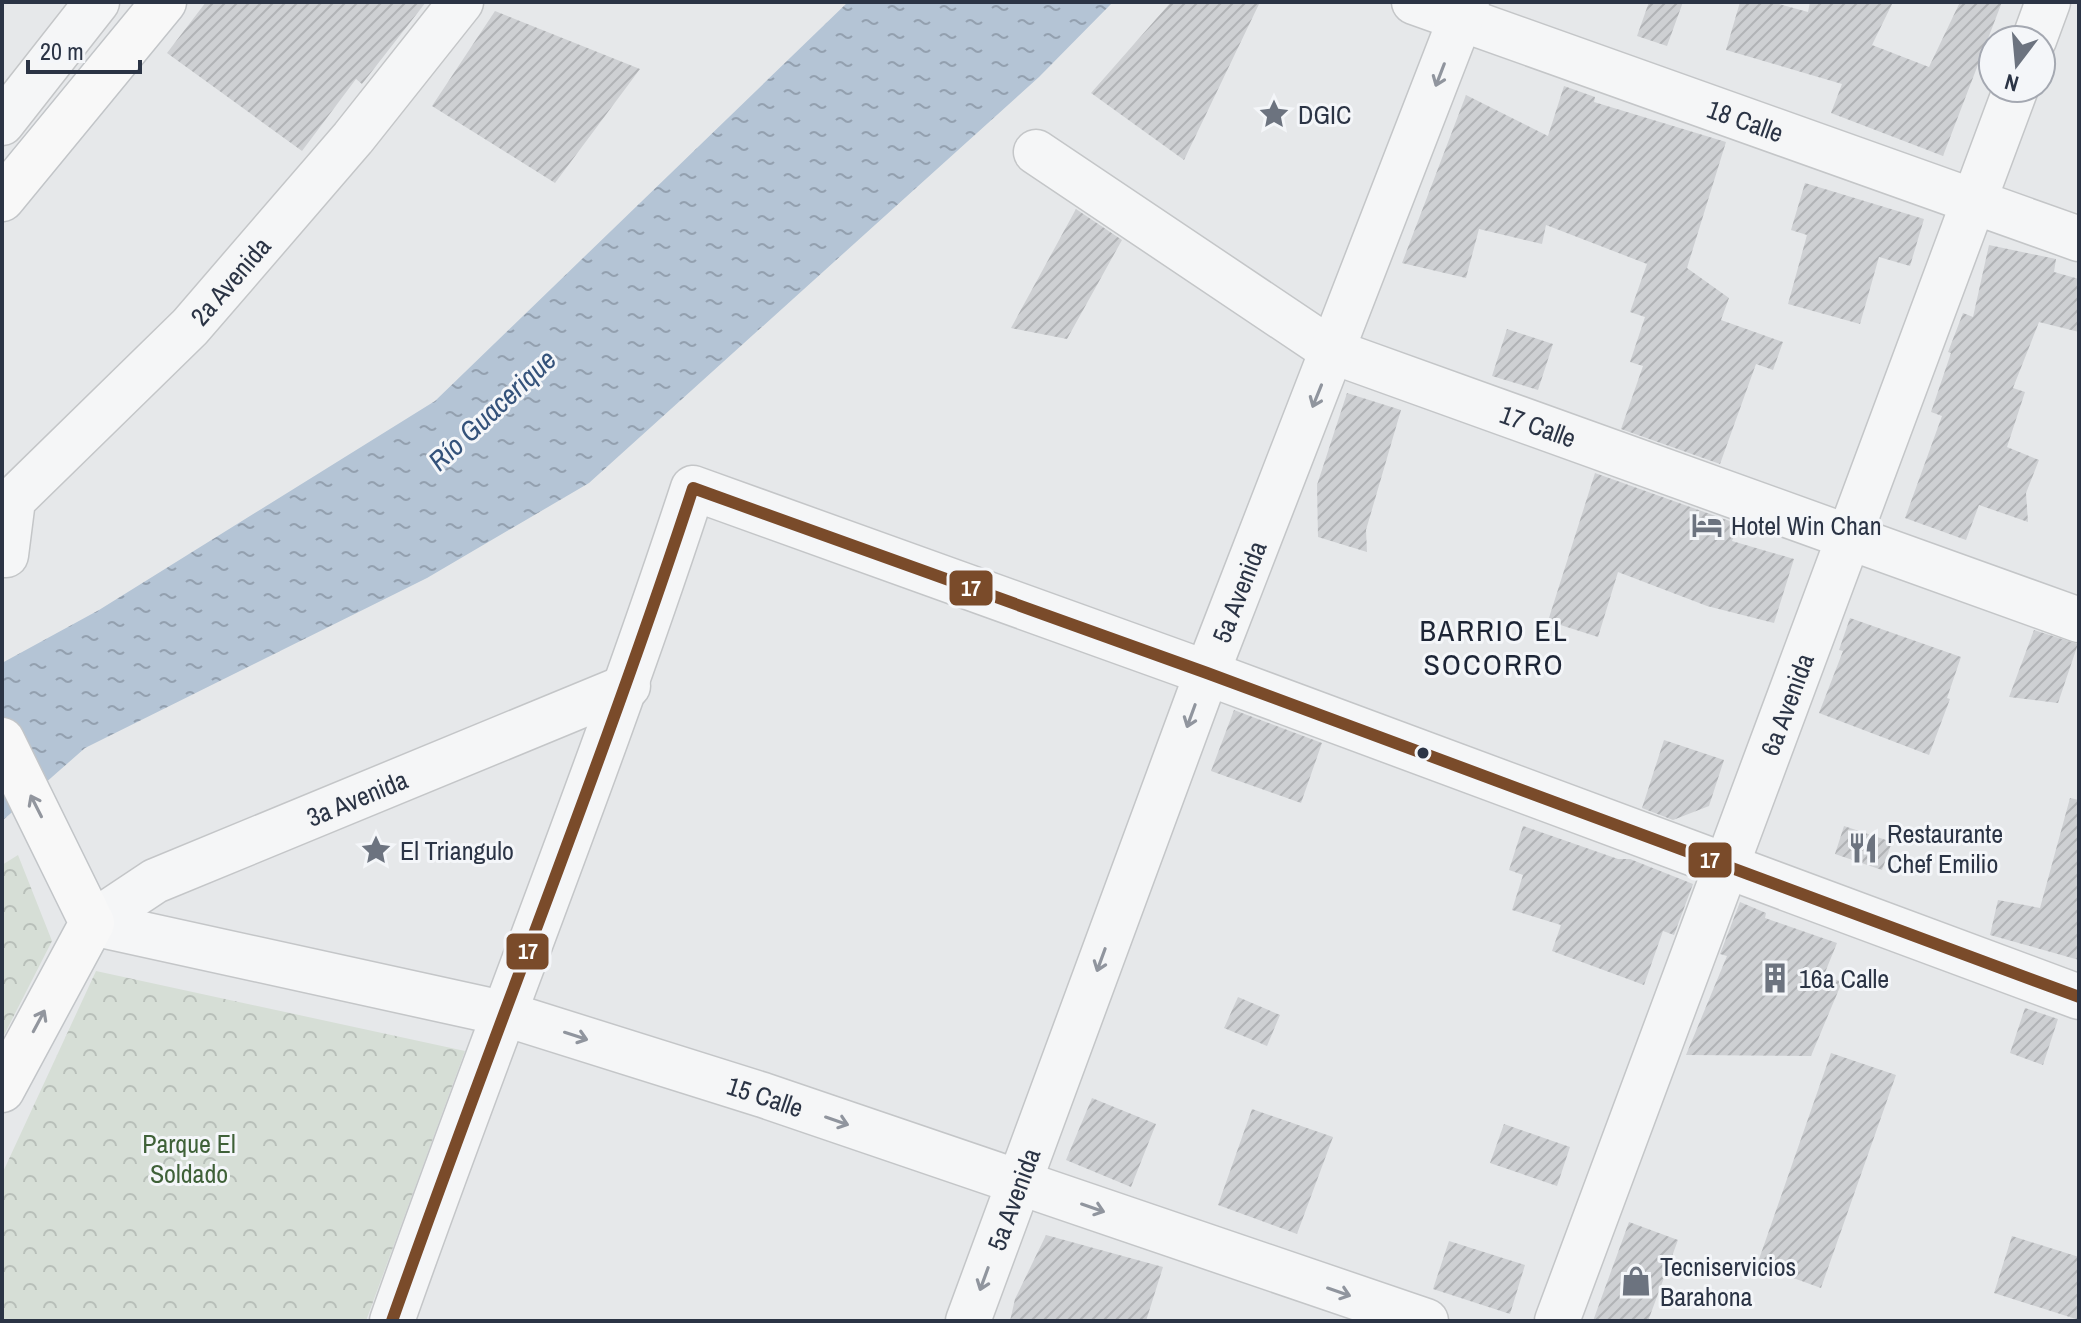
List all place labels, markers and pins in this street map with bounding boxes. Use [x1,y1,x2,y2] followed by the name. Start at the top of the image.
[1257,97,1291,131] place icon: DGIC
[1298,97,1351,132] place label: DGIC
[1690,508,1724,542] hotel icon: Hotel Win Chan
[1731,508,1882,543] place label: Hotel Win Chan
[1415,745,1431,761] unlabelled marker
[1887,816,2003,881] place label: Restaurante Chef Emilio
[1846,831,1880,865] restaurant icon: Restaurante Chef Emilio
[359,833,393,867] place icon: El Triangulo
[400,833,514,868] place label: El Triangulo
[1758,961,1792,995] building icon: 16a Calle
[1799,961,1889,996] place label: 16a Calle
[1660,1249,1796,1314] place label: Tecniservicios Barahona
[1619,1264,1653,1298] shop icon: Tecniservicios Barahona

